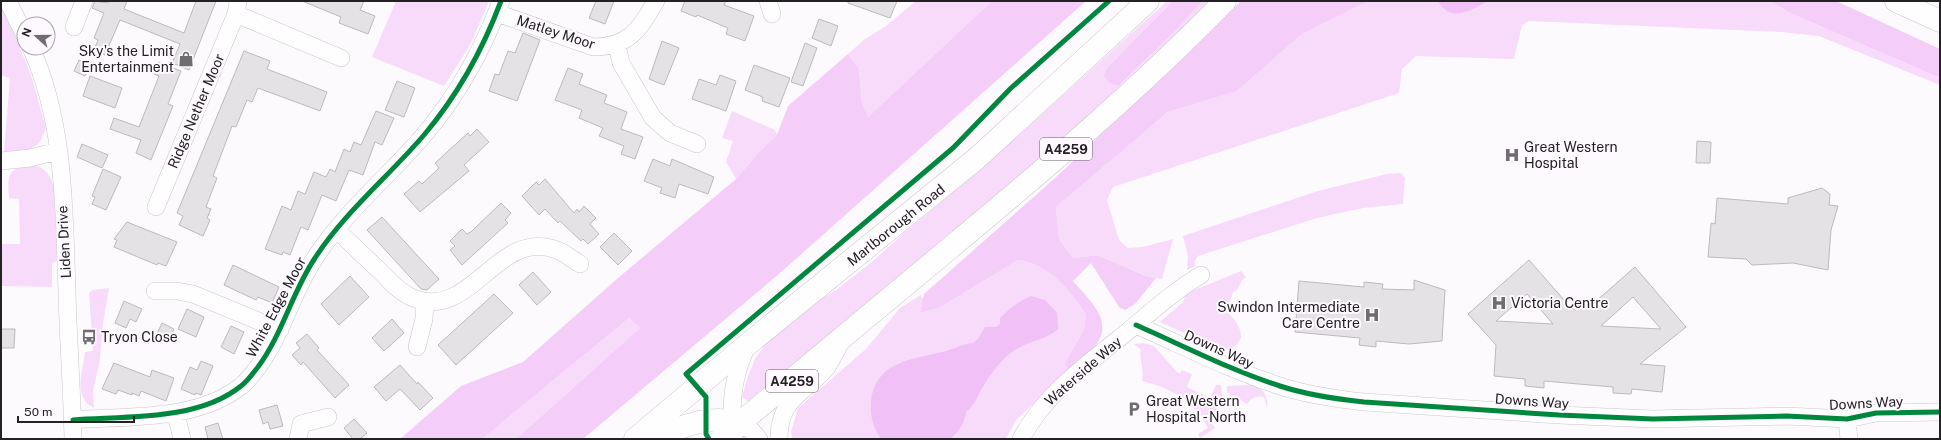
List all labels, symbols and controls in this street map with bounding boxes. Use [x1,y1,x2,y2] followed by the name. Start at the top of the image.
[515,12,597,52] street label: Matley Moor
[16,16,56,56] north arrow
[20,26,34,39] text: N
[79,43,174,75] place label: Sky's the Limit Entertainment
[177,50,195,68] shop icon: Sky's the Limit Entertainment
[165,51,227,171] street label: Ridge Nether Moor
[1040,138,1092,160] road number: A4259
[1524,139,1618,171] place label: Great Western Hospital
[1503,146,1521,164] hospital icon: Great Western Hospital
[844,181,948,269] street label: Marlborough Road
[54,205,74,279] street label: Liden Drive
[243,254,309,360] street label: White Edge Moor
[1490,294,1508,312] hospital icon: Victoria Centre
[1511,295,1609,311] place label: Victoria Centre
[1217,299,1360,331] place label: Swindon Intermediate Care Centre
[1363,306,1381,324] hospital icon: Swindon Intermediate Care Centre
[1182,327,1257,372] street label: Downs Way
[80,328,98,346] bus stop icon: Tryon Close
[101,329,178,345] place label: Tryon Close
[1041,333,1125,409] street label: Waterside Way
[766,370,818,392] road number: A4259
[1494,390,1570,412] street label: Downs Way
[1146,393,1246,425] place label: Great Western Hospital - North
[1828,393,1904,413] street label: Downs Way
[18,398,134,424] scale bar
[1125,400,1143,418] parking icon: Great Western Hospital - North
[24,405,52,419] text: 50 m

